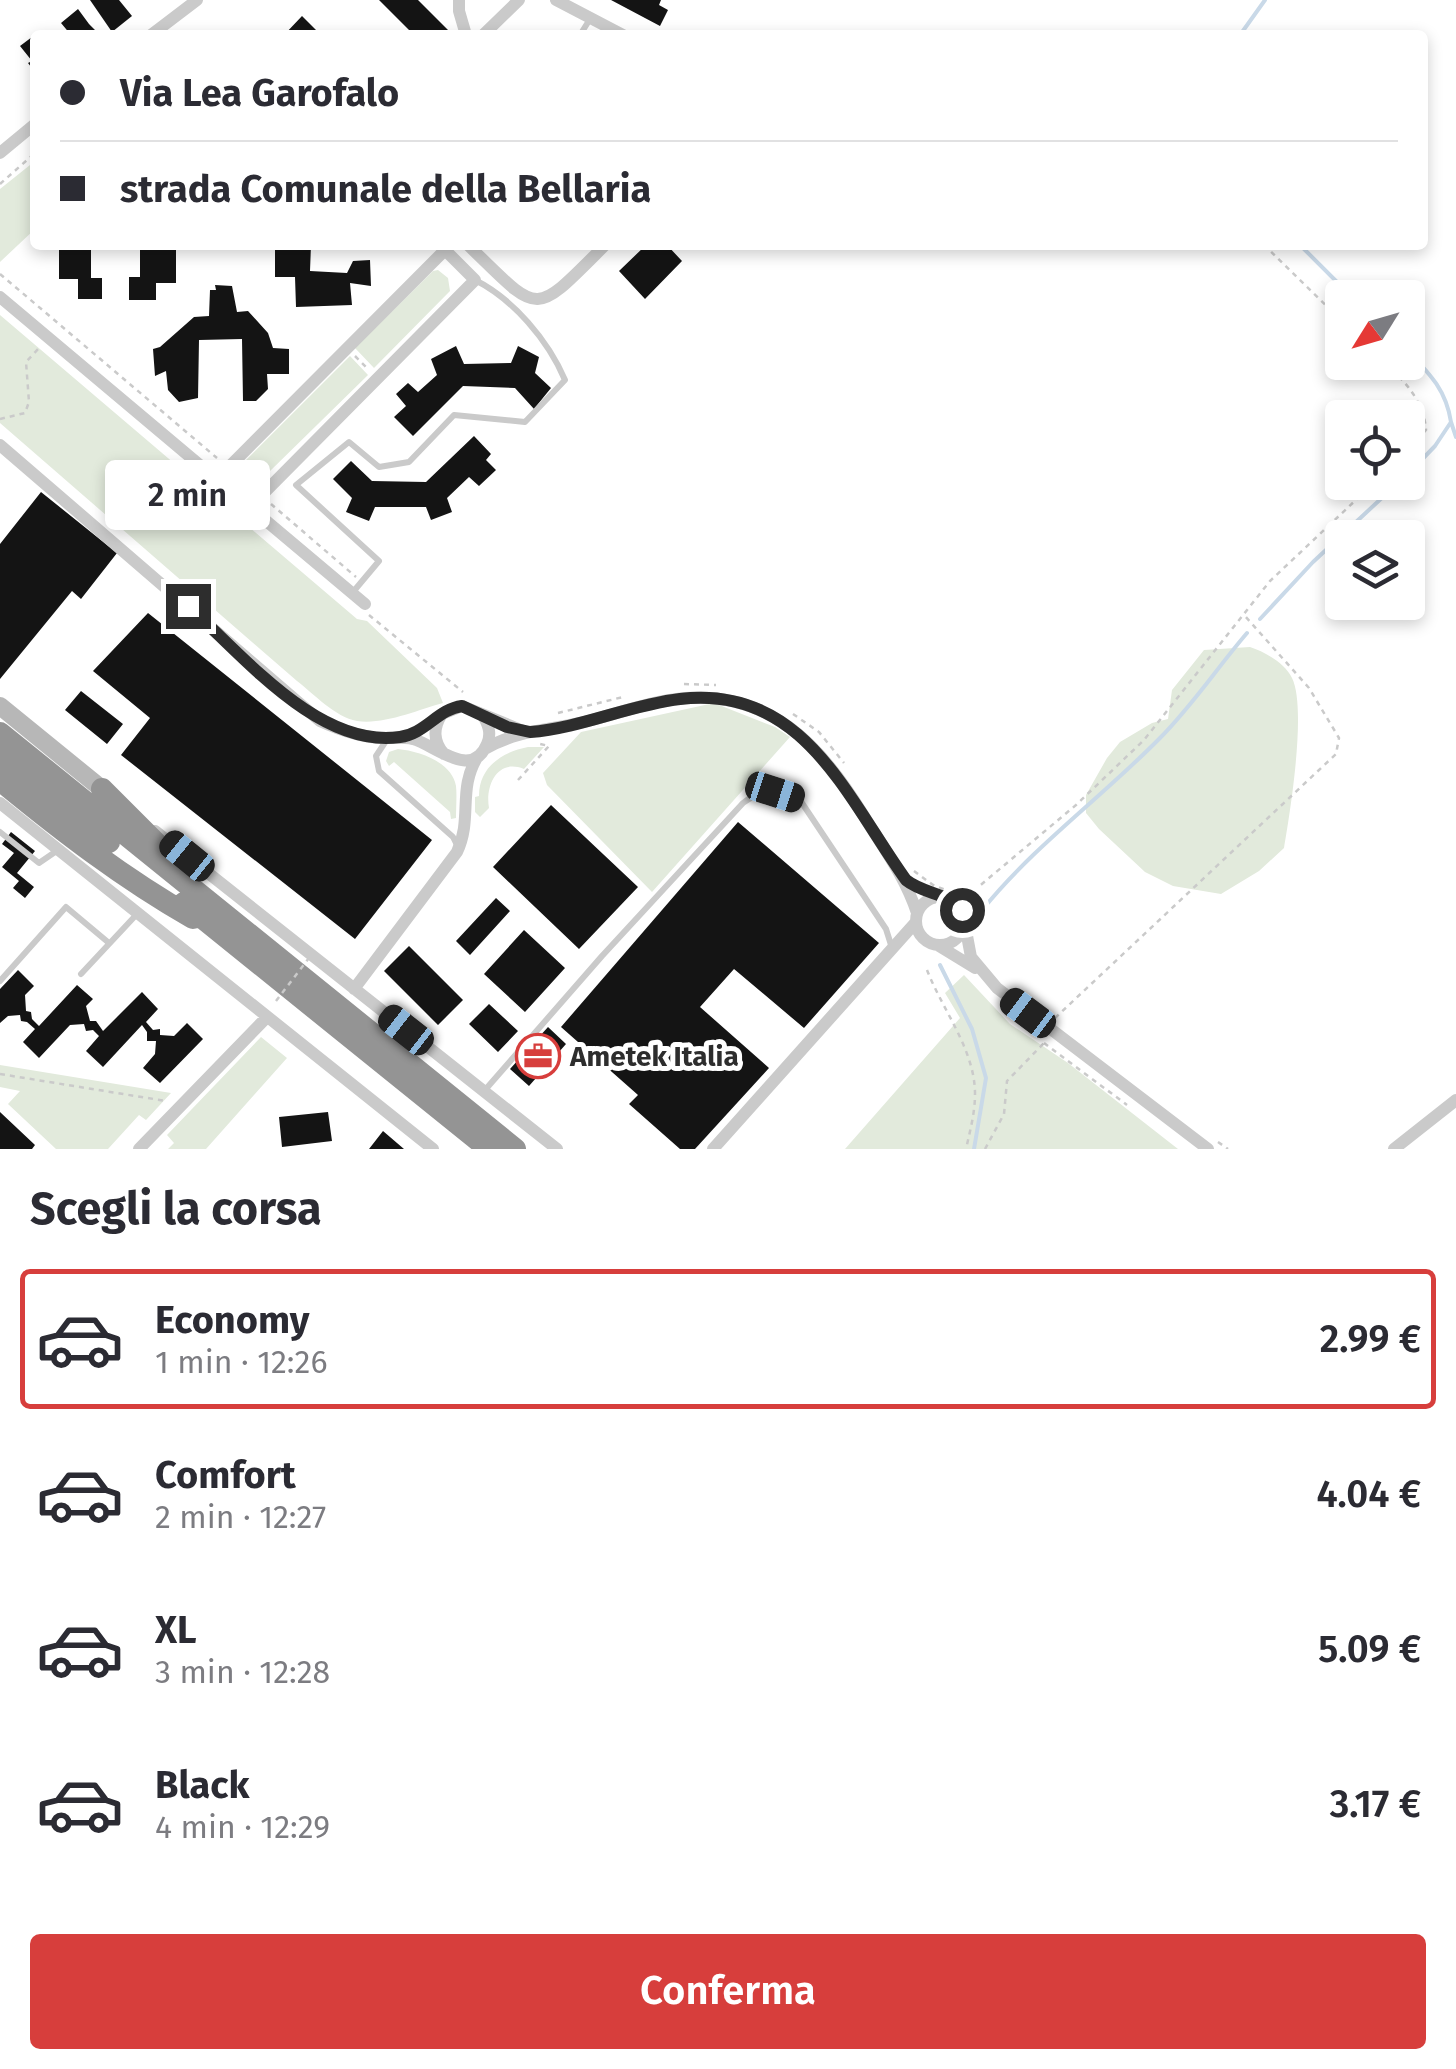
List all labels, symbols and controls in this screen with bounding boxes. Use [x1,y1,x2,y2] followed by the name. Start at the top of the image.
[120,70,399,116] text: Via Lea Garofalo
[120,166,651,212] text: strada Comunale della Bellaria
[1325,280,1425,380] north arrow
[1325,280,1425,620] map controls
[1325,400,1425,500] button: locate
[106,461,270,531] callout: 2 min
[148,476,227,514] text: 2 min
[1325,520,1425,620] button: layers
[166,584,211,629] route end
[742,768,808,816] car
[154,825,220,887] car
[940,888,985,933] route start
[995,983,1061,1043] car
[373,1000,439,1060] car
[515,1033,561,1079] office icon: Ametek Italia
[569,1040,739,1073] place label: Ametek Italia
[30,1182,322,1236] text: Scegli la corsa
[35,1294,125,1384] icon: car
[155,1297,310,1343] text: Economy
[1320,1316,1421,1362] text: 2.99 €
[155,1343,327,1381] text: 1 min · 12:26
[35,1449,125,1539] icon: car
[155,1452,296,1498] text: Comfort
[1316,1471,1421,1517] text: 4.04 €
[155,1498,326,1536] text: 2 min · 12:27
[35,1604,125,1694] icon: car
[155,1607,197,1653] text: XL
[1318,1626,1421,1672] text: 5.09 €
[155,1653,330,1691] text: 3 min · 12:28
[35,1759,125,1849] icon: car
[155,1762,250,1808] text: Black
[1330,1781,1421,1827] text: 3.17 €
[155,1808,330,1846] text: 4 min · 12:29
[30,1934,1426,2049] button: Conferma

